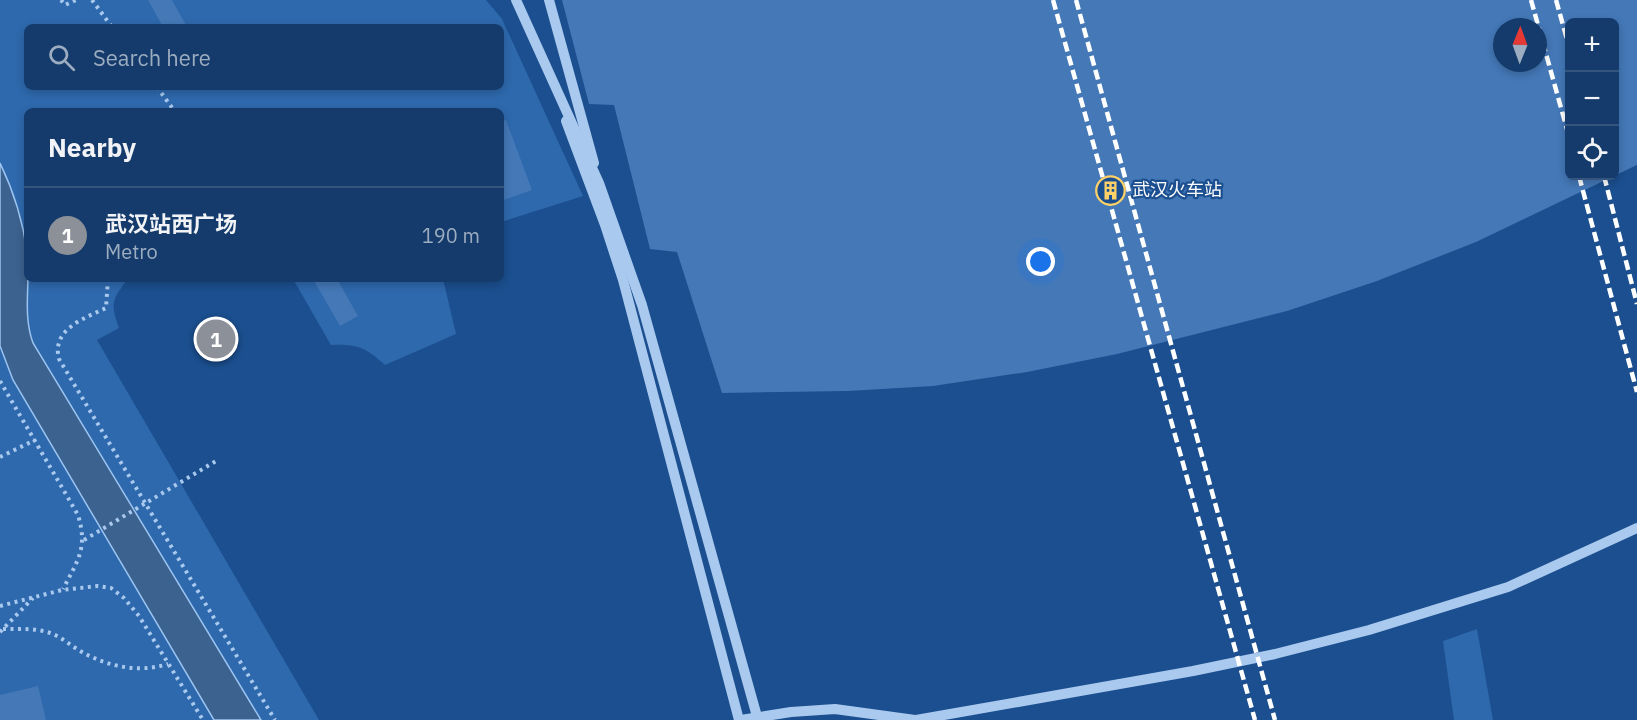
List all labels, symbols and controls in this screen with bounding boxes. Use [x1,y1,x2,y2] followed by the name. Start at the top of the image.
[1493,18,1547,72] north arrow
[1565,18,1619,180] map controls
[1565,18,1619,72] button: +
[24,24,504,90] search box
[45,41,78,74] icon: search
[93,43,211,72] text: Search here
[1565,72,1619,126] button: −
[1565,126,1619,180] button: locate
[48,130,136,164] text: Nearby
[1095,174,1127,206] building icon: 武汉火车站
[1132,178,1222,201] place label: 武汉火车站
[105,209,237,238] text: 武汉站西广场
[62,222,74,249] text: 1
[422,222,480,249] text: 190 m
[105,238,158,265] text: Metro
[1026,247,1055,276] your location
[196,316,236,362] pin: 1

